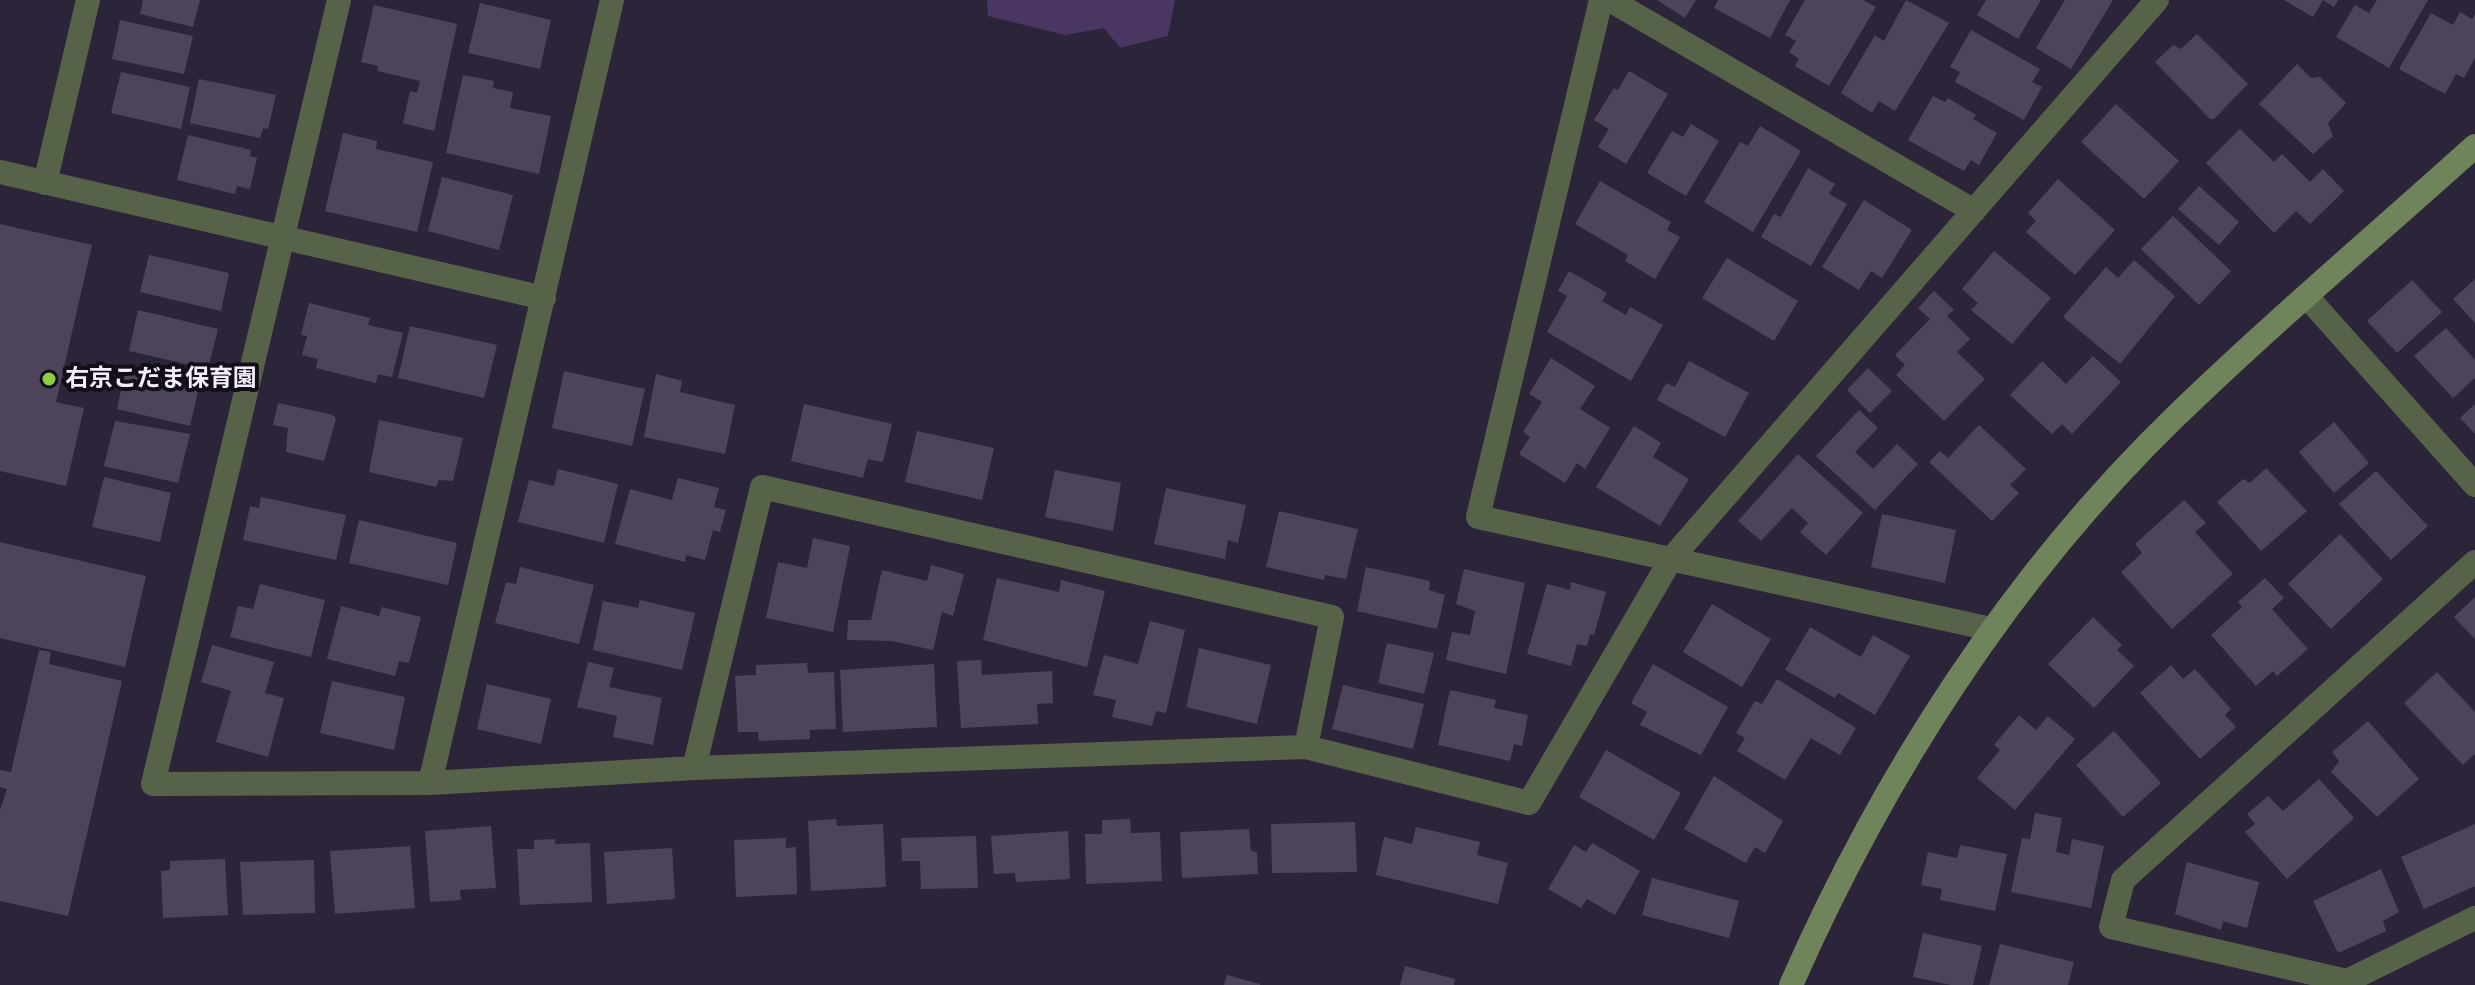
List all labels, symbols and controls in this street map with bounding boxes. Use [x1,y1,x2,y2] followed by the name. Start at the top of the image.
[65,365,257,393] place label: 右京こだま保育園
[40,370,58,388] marker: 右京こだま保育園

